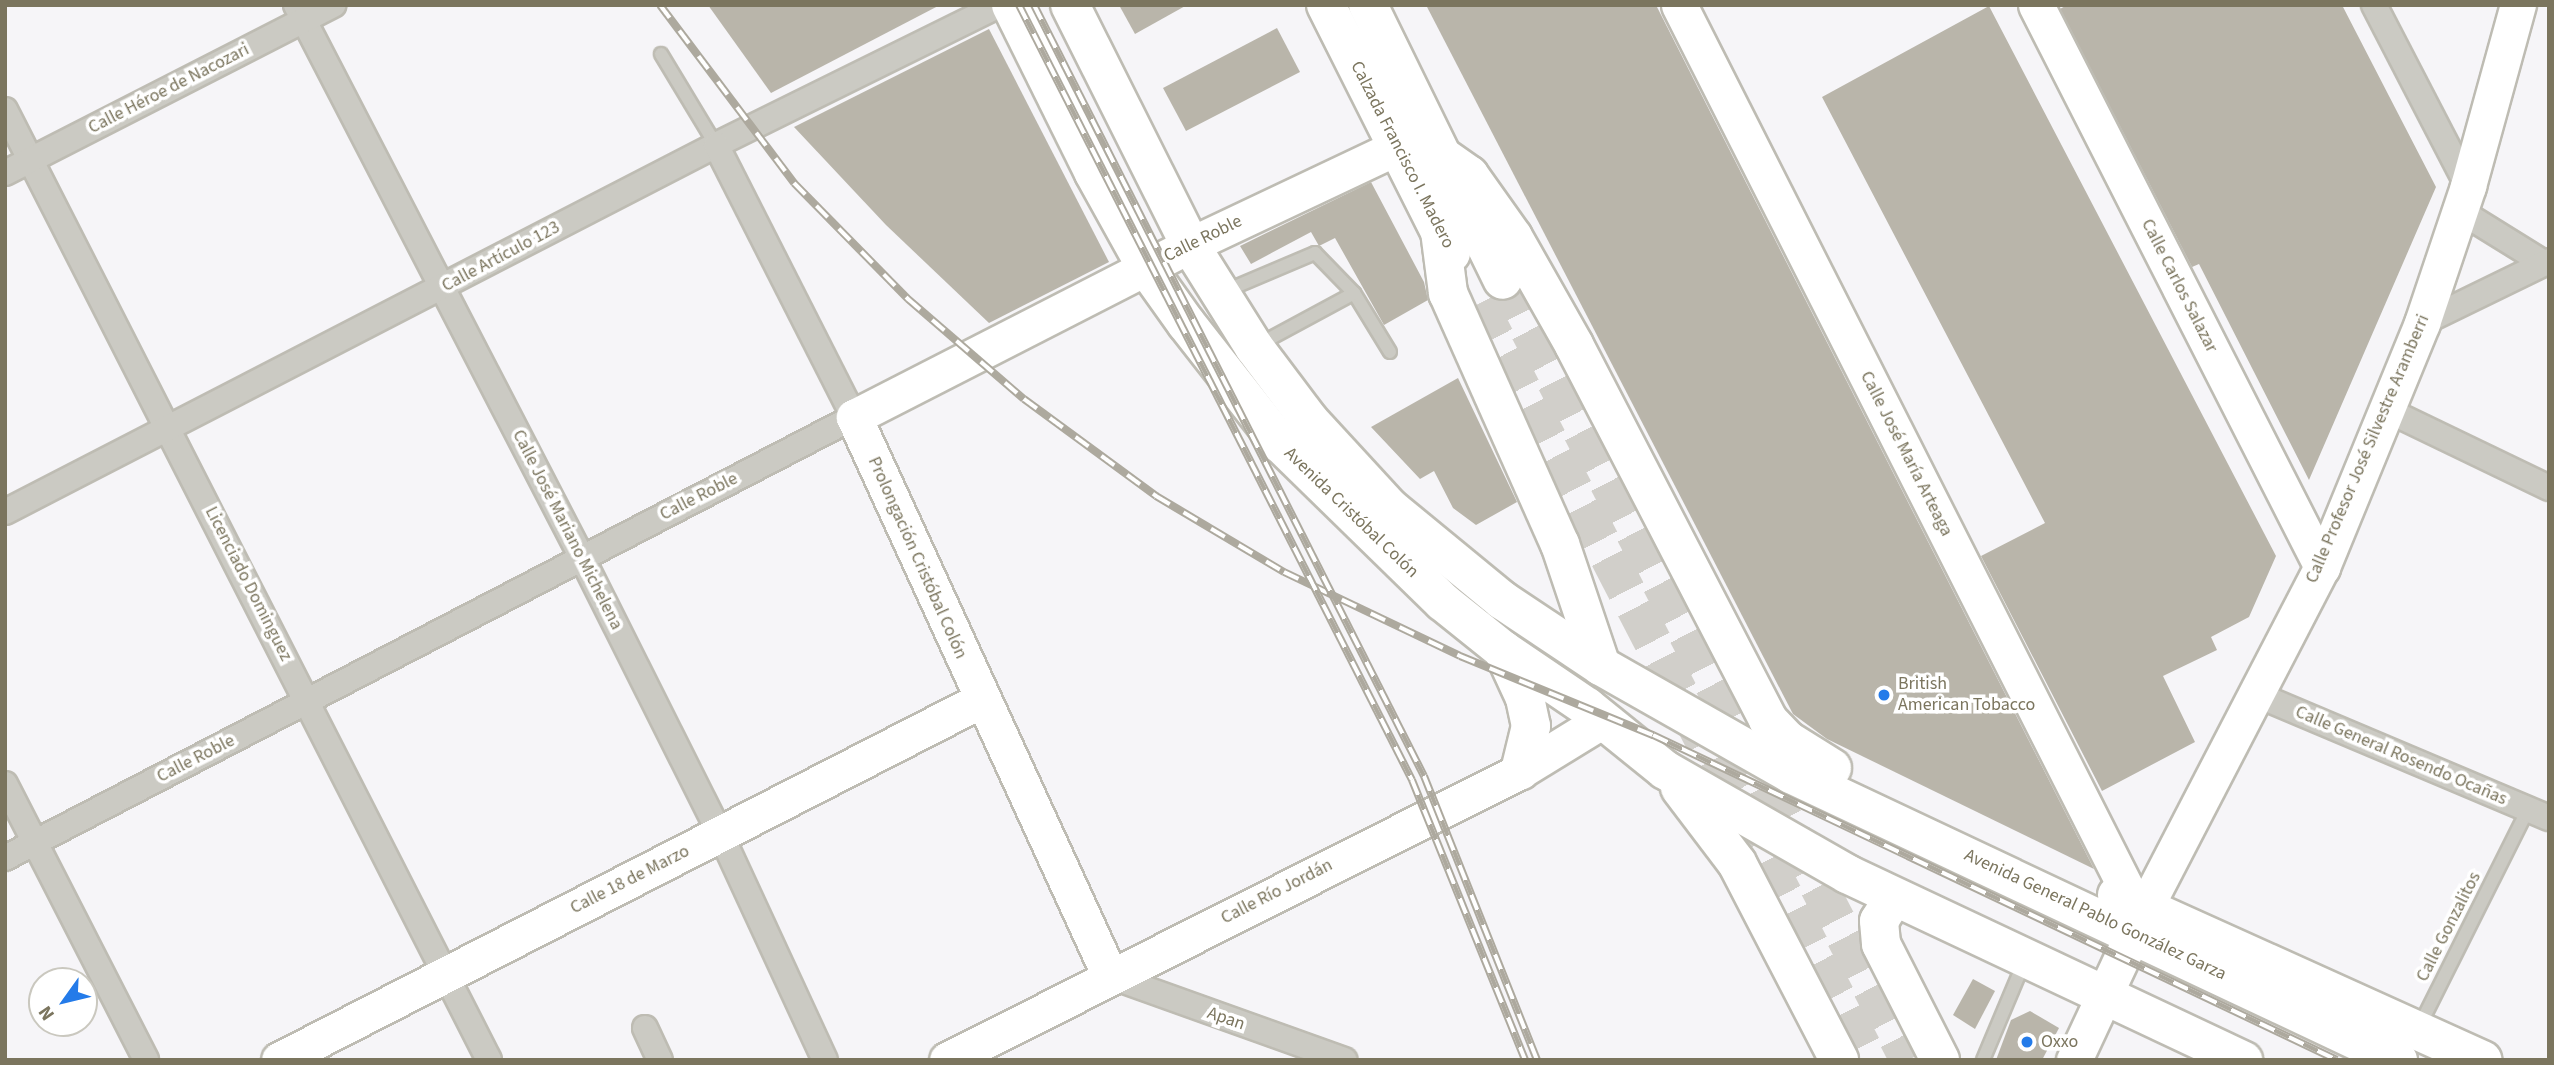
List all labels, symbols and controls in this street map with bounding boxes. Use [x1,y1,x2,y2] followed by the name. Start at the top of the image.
[85,39,253,139] street label: Calle Héroe de Nacozari
[1345,58,1459,252] street label: Calzada Francisco I. Madero
[1160,211,1246,267] street label: Calle Roble
[2136,216,2222,356] street label: Calle Carlos Salazar
[438,217,564,297] street label: Calle Artículo 123
[2301,311,2435,587] street label: Calle Profesor José Silvestre Aramberri
[1855,368,1957,540] street label: Calle José María Arteaga
[507,426,627,634] street label: Calle José Mariano Michelena
[1279,443,1423,583] street label: Avenida Cristóbal Colón
[863,454,971,662] street label: Prolongación Cristóbal Colón
[657,468,741,526] street label: Calle Roble
[200,503,296,665] street label: Licenciado Dominguez
[1898,674,2035,716] place label: British American Tobacco
[1876,687,1892,703] marker: British American Tobacco
[2292,702,2510,810] street label: Calle General Rosendo Ocañas
[154,730,238,788] street label: Calle Roble
[567,841,693,919] street label: Calle 18 de Marzo
[1961,845,2229,985] street label: Avenida General Pablo González Garza
[1218,855,1336,929] street label: Calle Río Jordán
[2412,869,2486,985] street label: Calle Gonzalitos
[28,967,98,1037] north arrow
[32,1000,62,1026] text: N
[1204,1003,1248,1035] street label: Apan
[2041,1031,2078,1053] place label: Oxxo
[2019,1034,2035,1050] marker: Oxxo

